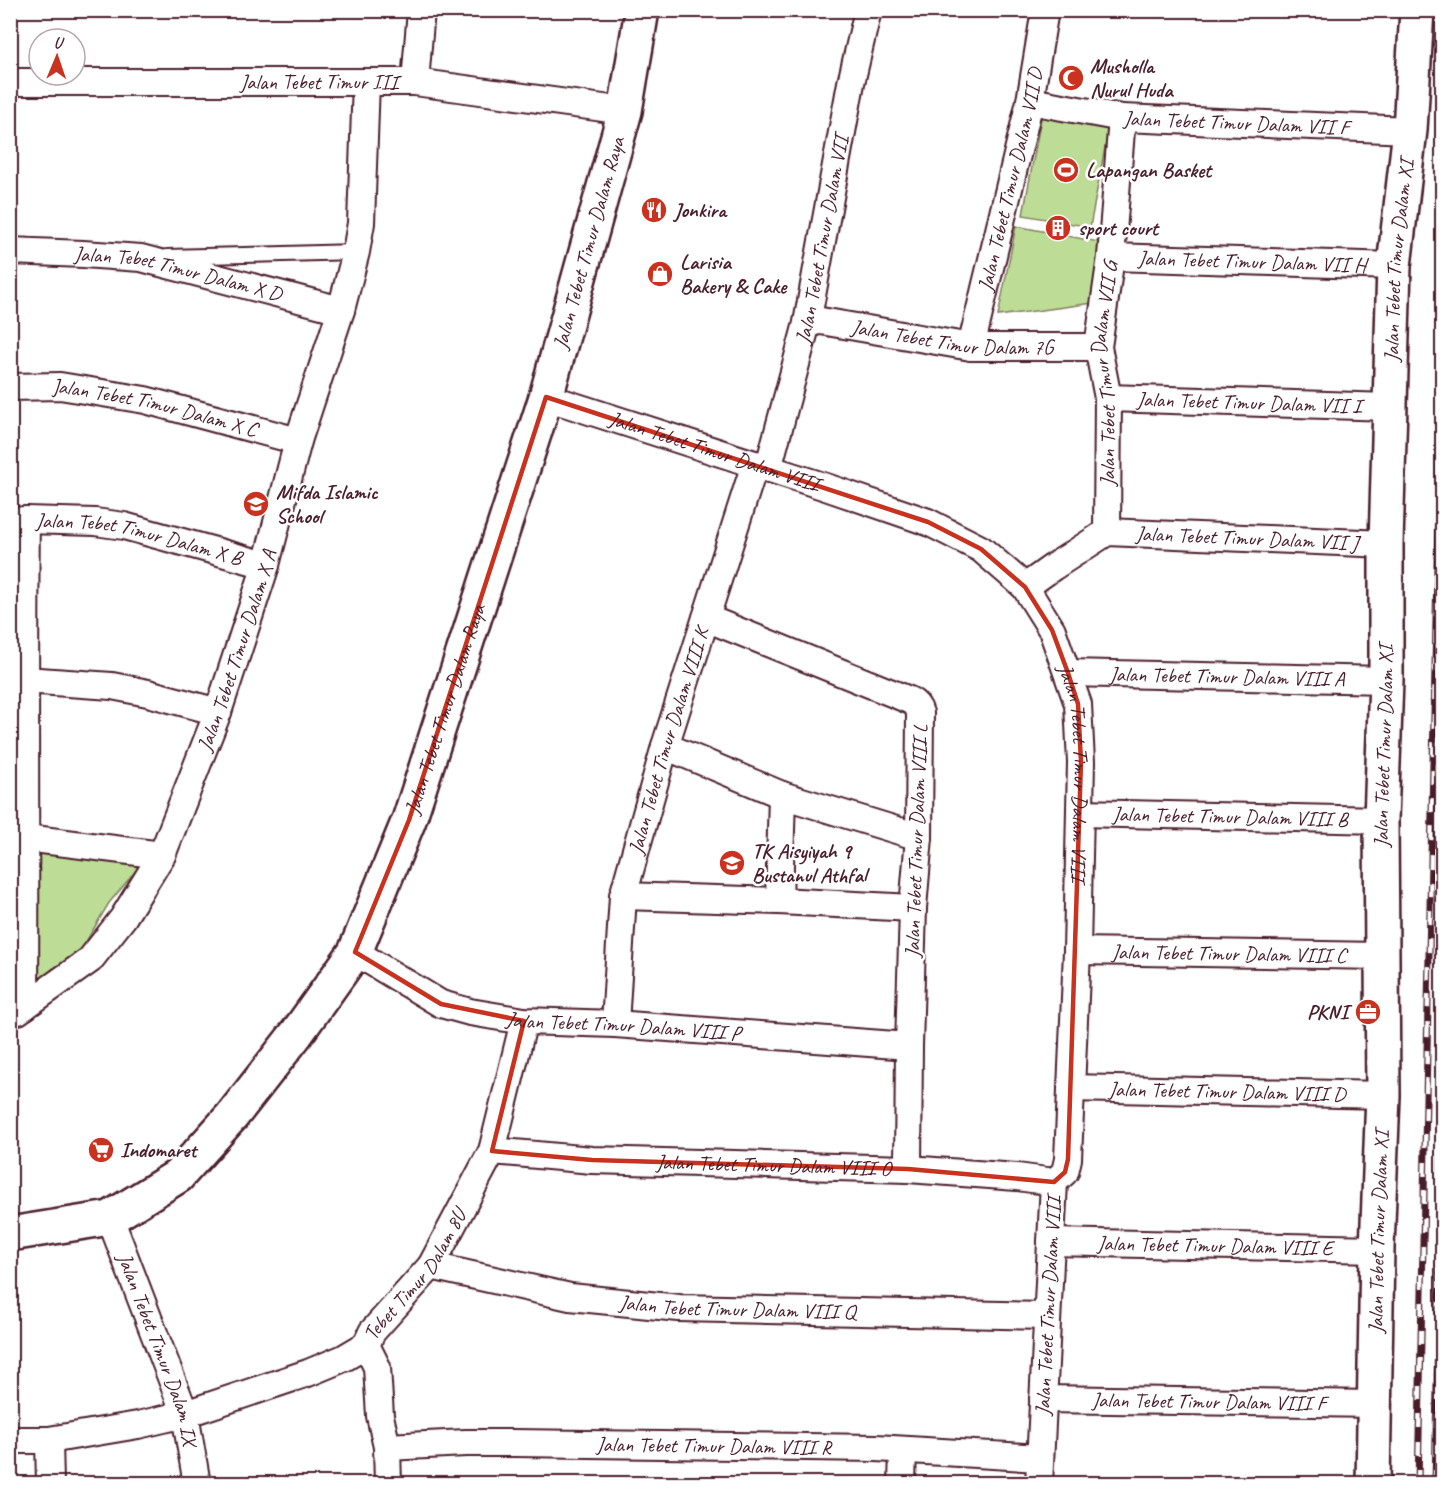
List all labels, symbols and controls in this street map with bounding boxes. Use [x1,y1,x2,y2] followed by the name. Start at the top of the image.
[27,27,87,87] north arrow
[53,33,65,53] text: U
[1090,53,1174,103] place label: Musholla Nurul Huda
[1056,63,1086,93] mosque icon: Musholla Nurul Huda
[972,64,1049,295] street label: Jalan Tebet Timur Dalam VII D
[239,69,403,95] street label: Jalan Tebet Timur III
[1122,105,1353,141] street label: Jalan Tebet Timur Dalam VII F
[789,129,855,347] street label: Jalan Tebet Timur Dalam VII
[547,132,631,353] street label: Jalan Tebet Timur Dalam Raya
[1378,154,1420,363] street label: Jalan Tebet Timur Dalam XI
[1051,155,1081,185] sports icon: Lapangan Basket
[1086,157,1213,183] place label: Lapangan Basket
[639,195,669,225] restaurant icon: Jonkira
[672,197,728,223] place label: Jonkira
[1043,213,1073,243] building icon: sport court
[1078,215,1160,241] place label: sport court
[73,241,286,307] street label: Jalan Tebet Timur Dalam X D
[1137,245,1369,278] street label: Jalan Tebet Timur Dalam VII H
[680,249,788,299] place label: Larisia Bakery & Cake
[1084,256,1124,487] street label: Jalan Tebet Timur Dalam VII G
[645,259,675,289] shop icon: Larisia Bakery & Cake
[849,313,1056,360] street label: Jalan Tebet Timur Dalam 7G
[51,373,263,443] street label: Jalan Tebet Timur Dalam X C
[1135,386,1366,419] street label: Jalan Tebet Timur Dalam VII I
[605,405,827,499] street label: Jalan Tebet Timur Dalam VIII
[276,479,379,529] place label: Mifda Islamic School
[241,489,271,519] school or university icon: Mifda Islamic School
[34,507,247,571] street label: Jalan Tebet Timur Dalam X B
[1134,520,1362,556] street label: Jalan Tebet Timur Dalam VII J
[191,546,283,756] street label: Jalan Tebet Timur Dalam X A
[398,599,492,818] street label: Jalan Tebet Timur Dalam Raya
[622,621,716,858] street label: Jalan Tebet Timur Dalam VIII K
[1368,640,1399,849] street label: Jalan Tebet Timur Dalam XI
[1052,660,1094,887] street label: Jalan Tebet Timur Dalam VIII
[1108,661,1346,692] street label: Jalan Tebet Timur Dalam VIII A
[899,723,933,959] street label: Jalan Tebet Timur Dalam VIII L
[1111,801,1350,832] street label: Jalan Tebet Timur Dalam VIII B
[752,838,871,888] place label: TK Aisyiyah 9 Bustanul Athfal
[717,848,747,878] school or university icon: TK Aisyiyah 9 Bustanul Athfal
[1110,939,1349,968] street label: Jalan Tebet Timur Dalam VIII C
[1353,997,1383,1027] office icon: PKNI
[1307,999,1352,1025] place label: PKNI
[504,1005,745,1047] street label: Jalan Tebet Timur Dalam VIII P
[1107,1076,1347,1107] street label: Jalan Tebet Timur Dalam VIII D
[1363,1126,1395,1335] street label: Jalan Tebet Timur Dalam XI
[86,1135,116,1165] supermarket icon: Indomaret
[120,1137,199,1163] place label: Indomaret
[655,1149,894,1182] street label: Jalan Tebet Timur Dalam VIII O
[1029,1191,1067,1417] street label: Jalan Tebet Timur Dalam VIII
[357,1202,473,1344] street label: Tebet Timur Dalam 8U
[1096,1230,1336,1261] street label: Jalan Tebet Timur Dalam VIII E
[111,1248,204,1450] street label: Jalan Tebet Timur Dalam IX
[617,1289,858,1325] street label: Jalan Tebet Timur Dalam VIII Q
[1091,1387,1330,1416] street label: Jalan Tebet Timur Dalam VIII F
[595,1431,833,1460] street label: Jalan Tebet Timur Dalam VIII R

